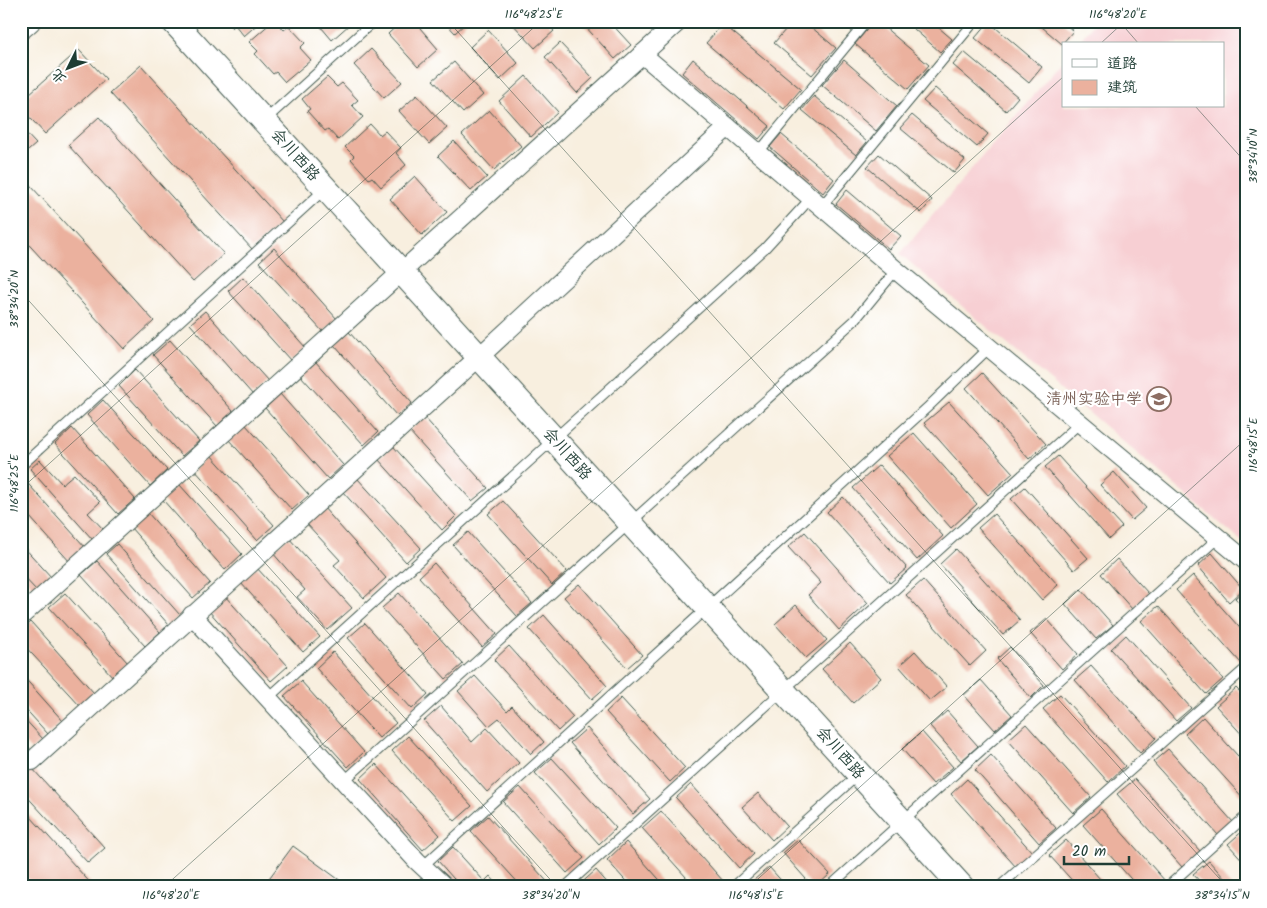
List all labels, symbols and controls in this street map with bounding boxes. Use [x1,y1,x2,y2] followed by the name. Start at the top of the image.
[505,5,564,24] text: 116°48'25"E
[1089,5,1148,24] text: 116°48'20"E
[42,42,92,92] north arrow
[1062,42,1224,108] legend
[1107,52,1137,76] text: 道路
[46,63,72,89] text: 北
[1107,76,1137,100] text: 建筑
[264,123,326,187] street label: 会川西路
[1244,128,1263,184] text: 38°34'10"N
[5,270,24,328] text: 38°34'20"N
[1146,386,1172,412] school or university icon: 清州实验中学
[1046,387,1142,412] place label: 清州实验中学
[1244,416,1263,473] text: 116°48'15"E
[536,422,598,486] street label: 会川西路
[5,453,24,512] text: 116°48'25"E
[809,721,871,785] street label: 会川西路
[1064,833,1130,865] scale bar
[1072,840,1106,864] text: 20 m
[142,886,201,905] text: 116°48'20"E
[522,886,580,905] text: 38°34'20"N
[728,886,785,905] text: 116°48'15"E
[1194,886,1250,905] text: 38°34'15"N

